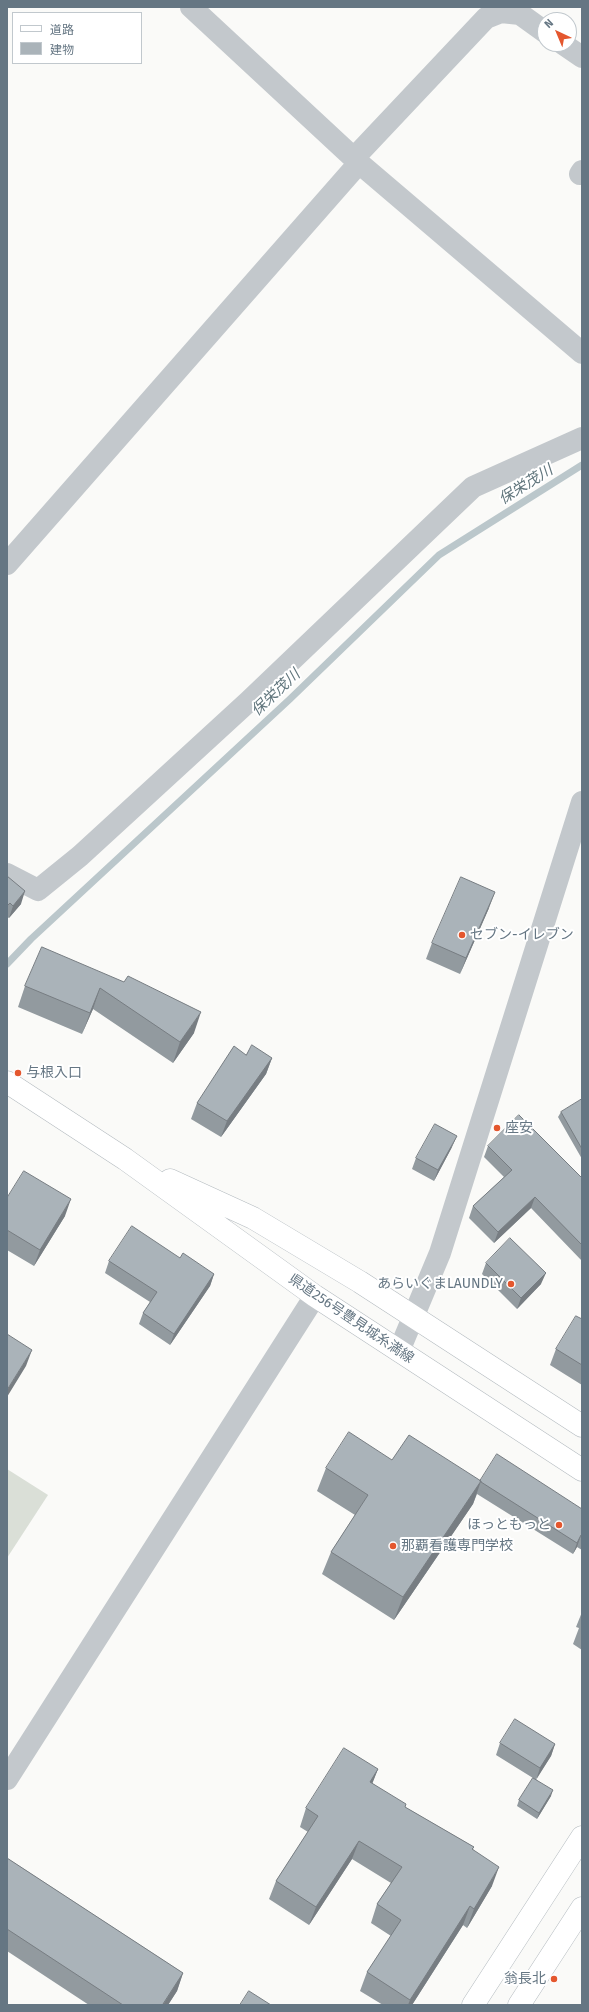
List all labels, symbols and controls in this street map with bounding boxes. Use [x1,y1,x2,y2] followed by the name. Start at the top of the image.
[12,12,142,64] legend
[537,12,577,52] north arrow
[542,17,556,31] text: N
[50,23,74,37] text: 道路
[50,43,74,57] text: 建物
[496,461,556,509] water label: 保栄茂川
[248,666,304,720] water label: 保栄茂川
[470,927,574,943] place label: セブン-イレブン
[457,930,467,940] marker: セブン-イレブン
[26,1065,82,1081] place label: 与根入口
[13,1068,23,1078] marker: 与根入口
[505,1120,533,1136] place label: 座安
[492,1123,502,1133] marker: 座安
[285,1271,417,1367] street label: 県道256号豊見城糸満線
[377,1276,503,1292] place label: あらいぐまLAUNDLY
[506,1279,516,1289] marker: あらいぐまLAUNDLY
[467,1517,551,1533] place label: ほっともっと
[554,1520,564,1530] marker: ほっともっと
[401,1538,513,1554] place label: 那覇看護専門学校
[388,1541,398,1551] marker: 那覇看護専門学校
[504,1971,546,1987] place label: 翁長北
[549,1974,559,1984] marker: 翁長北

